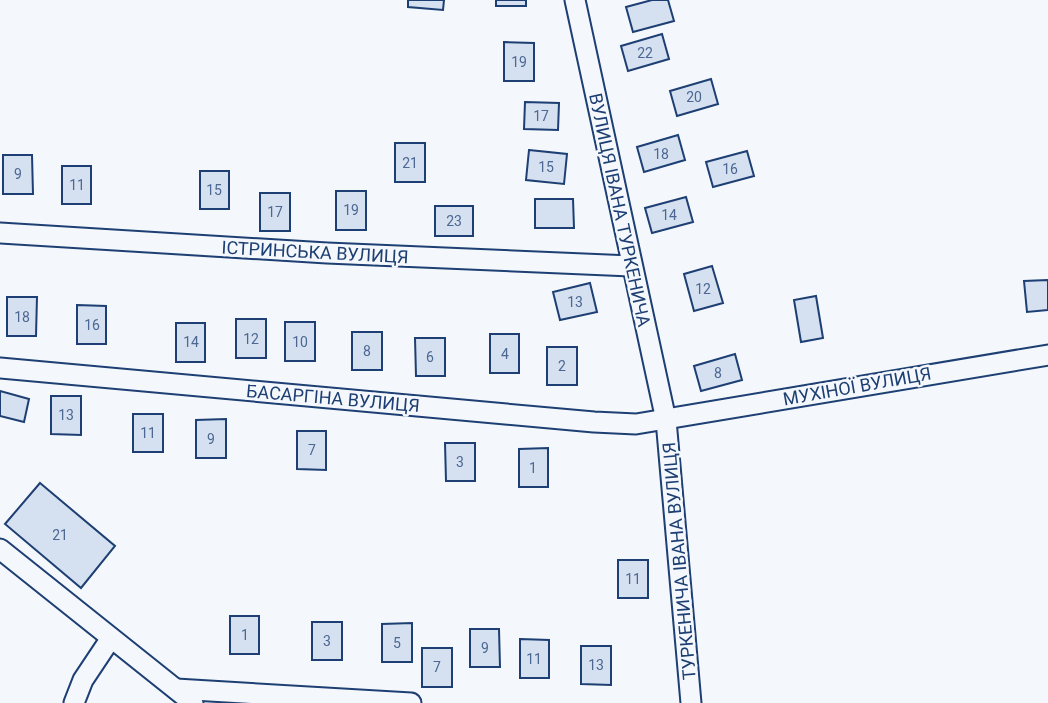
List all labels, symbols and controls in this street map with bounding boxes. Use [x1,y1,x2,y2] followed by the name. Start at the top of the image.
[637,45,653,61] house number: 22
[511,54,527,70] house number: 19
[686,89,702,105] house number: 20
[585,91,655,329] street label: ВУЛИЦЯ ІВАНА ТУРКЕНИЧА
[533,108,549,124] house number: 17
[653,146,669,162] house number: 18
[402,155,418,171] house number: 21
[538,159,554,175] house number: 15
[722,161,738,177] house number: 16
[14,166,22,182] house number: 9
[69,177,85,193] house number: 11
[206,182,222,198] house number: 15
[343,202,359,218] house number: 19
[267,204,283,220] house number: 17
[661,207,677,223] house number: 14
[446,213,462,229] house number: 23
[221,237,409,267] street label: ІСТРИНСЬКА ВУЛИЦЯ
[695,281,711,297] house number: 12
[567,294,583,310] house number: 13
[14,309,30,325] house number: 18
[84,317,100,333] house number: 16
[243,331,259,347] house number: 12
[183,334,199,350] house number: 14
[292,334,308,350] house number: 10
[363,343,371,359] house number: 8
[501,346,509,362] house number: 4
[426,349,434,365] house number: 6
[558,358,566,374] house number: 2
[781,363,933,409] street label: МУХІНОЇ ВУЛИЦЯ
[714,365,722,381] house number: 8
[245,380,421,416] street label: БАСАРГІНА ВУЛИЦЯ
[58,407,74,423] house number: 13
[140,425,156,441] house number: 11
[207,431,215,447] house number: 9
[658,441,700,681] street label: ТУРКЕНИЧА ІВАНА ВУЛИЦЯ
[308,442,316,458] house number: 7
[456,454,464,470] house number: 3
[529,460,537,476] house number: 1
[52,527,68,543] house number: 21
[625,571,641,587] house number: 11
[241,627,249,643] house number: 1
[323,633,331,649] house number: 3
[393,635,401,651] house number: 5
[481,640,489,656] house number: 9
[526,651,542,667] house number: 11
[588,657,604,673] house number: 13
[433,659,441,675] house number: 7

